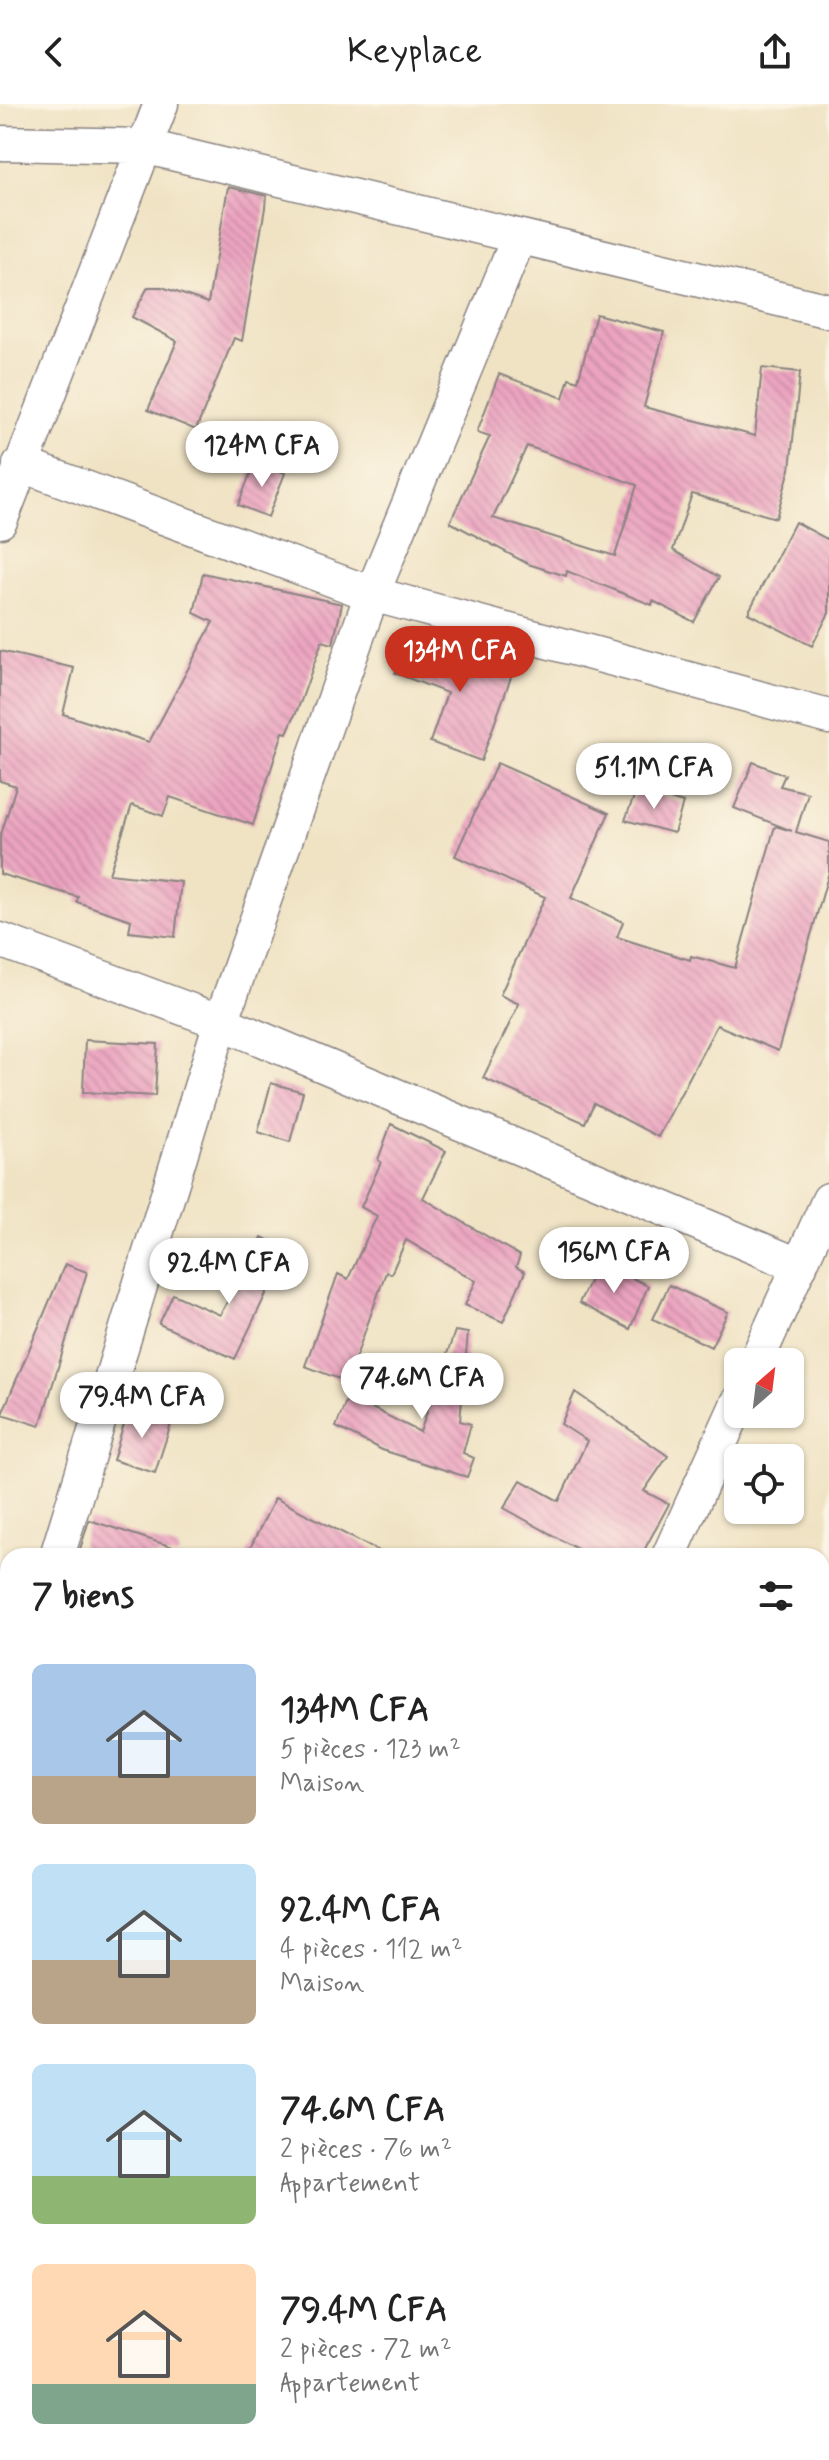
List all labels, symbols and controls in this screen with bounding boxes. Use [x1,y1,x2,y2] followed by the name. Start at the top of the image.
[347,29,482,76] text: Keyplace
[32,30,76,74] icon: back
[753,30,797,74] icon: share
[179,421,345,489] pin: 124M CFA
[203,430,321,464] text: 124M CFA
[377,626,543,694] pin: 134M CFA
[403,635,517,669] text: 134M CFA
[562,743,746,811] pin: 51.1M CFA
[594,752,714,786] text: 51.1M CFA
[531,1227,697,1295] pin: 156M CFA
[557,1236,671,1270] text: 156M CFA
[137,1238,321,1306] pin: 92.4M CFA
[167,1247,291,1281] text: 92.4M CFA
[724,1348,804,1428] north arrow
[724,1348,804,1524] map controls
[330,1353,514,1421] pin: 74.6M CFA
[359,1362,485,1396] text: 74.6M CFA
[50,1372,234,1440] pin: 79.4M CFA
[78,1381,206,1415] text: 79.4M CFA
[724,1444,804,1524] button: locate
[32,1574,134,1619] text: 7 biens
[754,1574,798,1618] icon: filters
[280,1688,429,1733] text: 134M CFA
[96,1696,192,1792] icon: home
[280,1733,461,1767] text: 5 pièces · 123 m²
[280,1767,364,1801] text: Maison
[280,1888,441,1933] text: 92.4M CFA
[96,1896,192,1992] icon: home
[280,1933,463,1967] text: 4 pièces · 112 m²
[280,1967,364,2001] text: Maison
[280,2088,446,2133] text: 74.6M CFA
[96,2096,192,2192] icon: home
[280,2133,452,2167] text: 2 pièces · 76 m²
[280,2167,420,2201] text: Appartement
[280,2288,448,2333] text: 79.4M CFA
[96,2296,192,2392] icon: home
[280,2333,451,2367] text: 2 pièces · 72 m²
[280,2367,420,2401] text: Appartement

